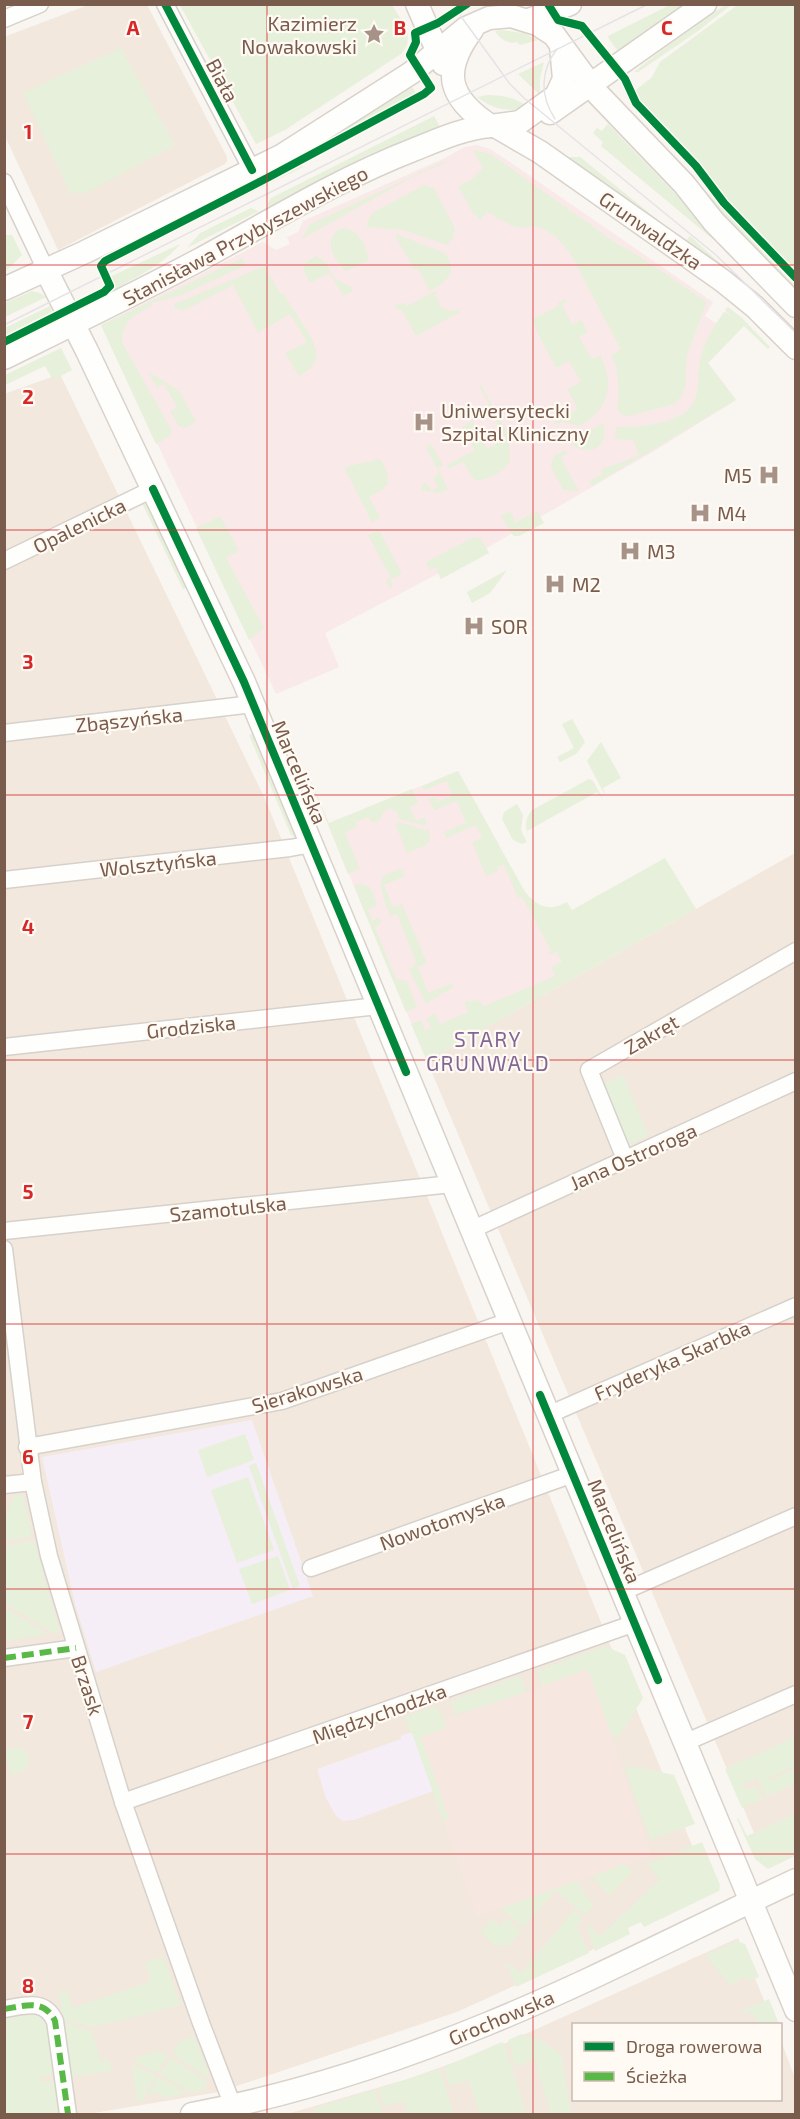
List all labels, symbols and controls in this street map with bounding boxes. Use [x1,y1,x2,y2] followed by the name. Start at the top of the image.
[241,11,357,58] place label: Kazimierz Nowakowski
[126,15,140,39] text: A
[394,15,406,39] text: B
[661,15,673,39] text: C
[362,22,386,46] place icon: Kazimierz Nowakowski
[202,54,244,106] street label: Biała
[24,119,32,143] text: 1
[118,160,372,310] street label: Stanisława Przybyszewskiego
[595,186,707,274] street label: Grunwaldzka
[22,384,34,408] text: 2
[441,398,589,445] place label: Uniwersytecki Szpital Kliniczny
[412,410,436,434] hospital icon: Uniwersytecki Szpital Kliniczny
[724,463,752,487] place label: M5
[757,463,781,487] hospital icon: M5
[29,492,129,558] street label: Opalenicka
[688,501,712,525] hospital icon: M4
[717,501,747,525] place label: M4
[618,539,642,563] hospital icon: M3
[647,539,676,563] place label: M3
[543,572,567,596] hospital icon: M2
[572,572,601,596] place label: M2
[462,614,486,638] hospital icon: SOR
[491,614,528,638] place label: SOR
[22,649,34,673] text: 3
[74,701,184,737] street label: Zbąszyńska
[267,716,333,828] street label: Marcelińska
[98,845,218,881] street label: Wolsztyńska
[22,914,35,938] text: 4
[145,1009,237,1043] street label: Grodziska
[620,1009,683,1059] street label: Zakręt
[426,1026,550,1075] district label: STARY GRUNWALD
[566,1117,700,1195] street label: Jana Ostroroga
[22,1179,34,1203] text: 5
[168,1190,288,1226] street label: Szamotulska
[590,1315,754,1405] street label: Fryderyka Skarbka
[249,1361,365,1417] street label: Sierakowska
[22,1444,34,1468] text: 6
[583,1475,647,1587] street label: Marcelińska
[376,1487,508,1555] street label: Nowotomyska
[67,1652,109,1718] street label: Brzask
[309,1678,449,1748] street label: Międzychodzka
[23,1709,34,1733] text: 7
[22,1973,34,1997] text: 8
[445,1984,557,2050] street label: Grochowska
[572,2023,782,2101] legend
[626,2035,762,2057] text: Droga rowerowa
[626,2065,687,2087] text: Ścieżka

